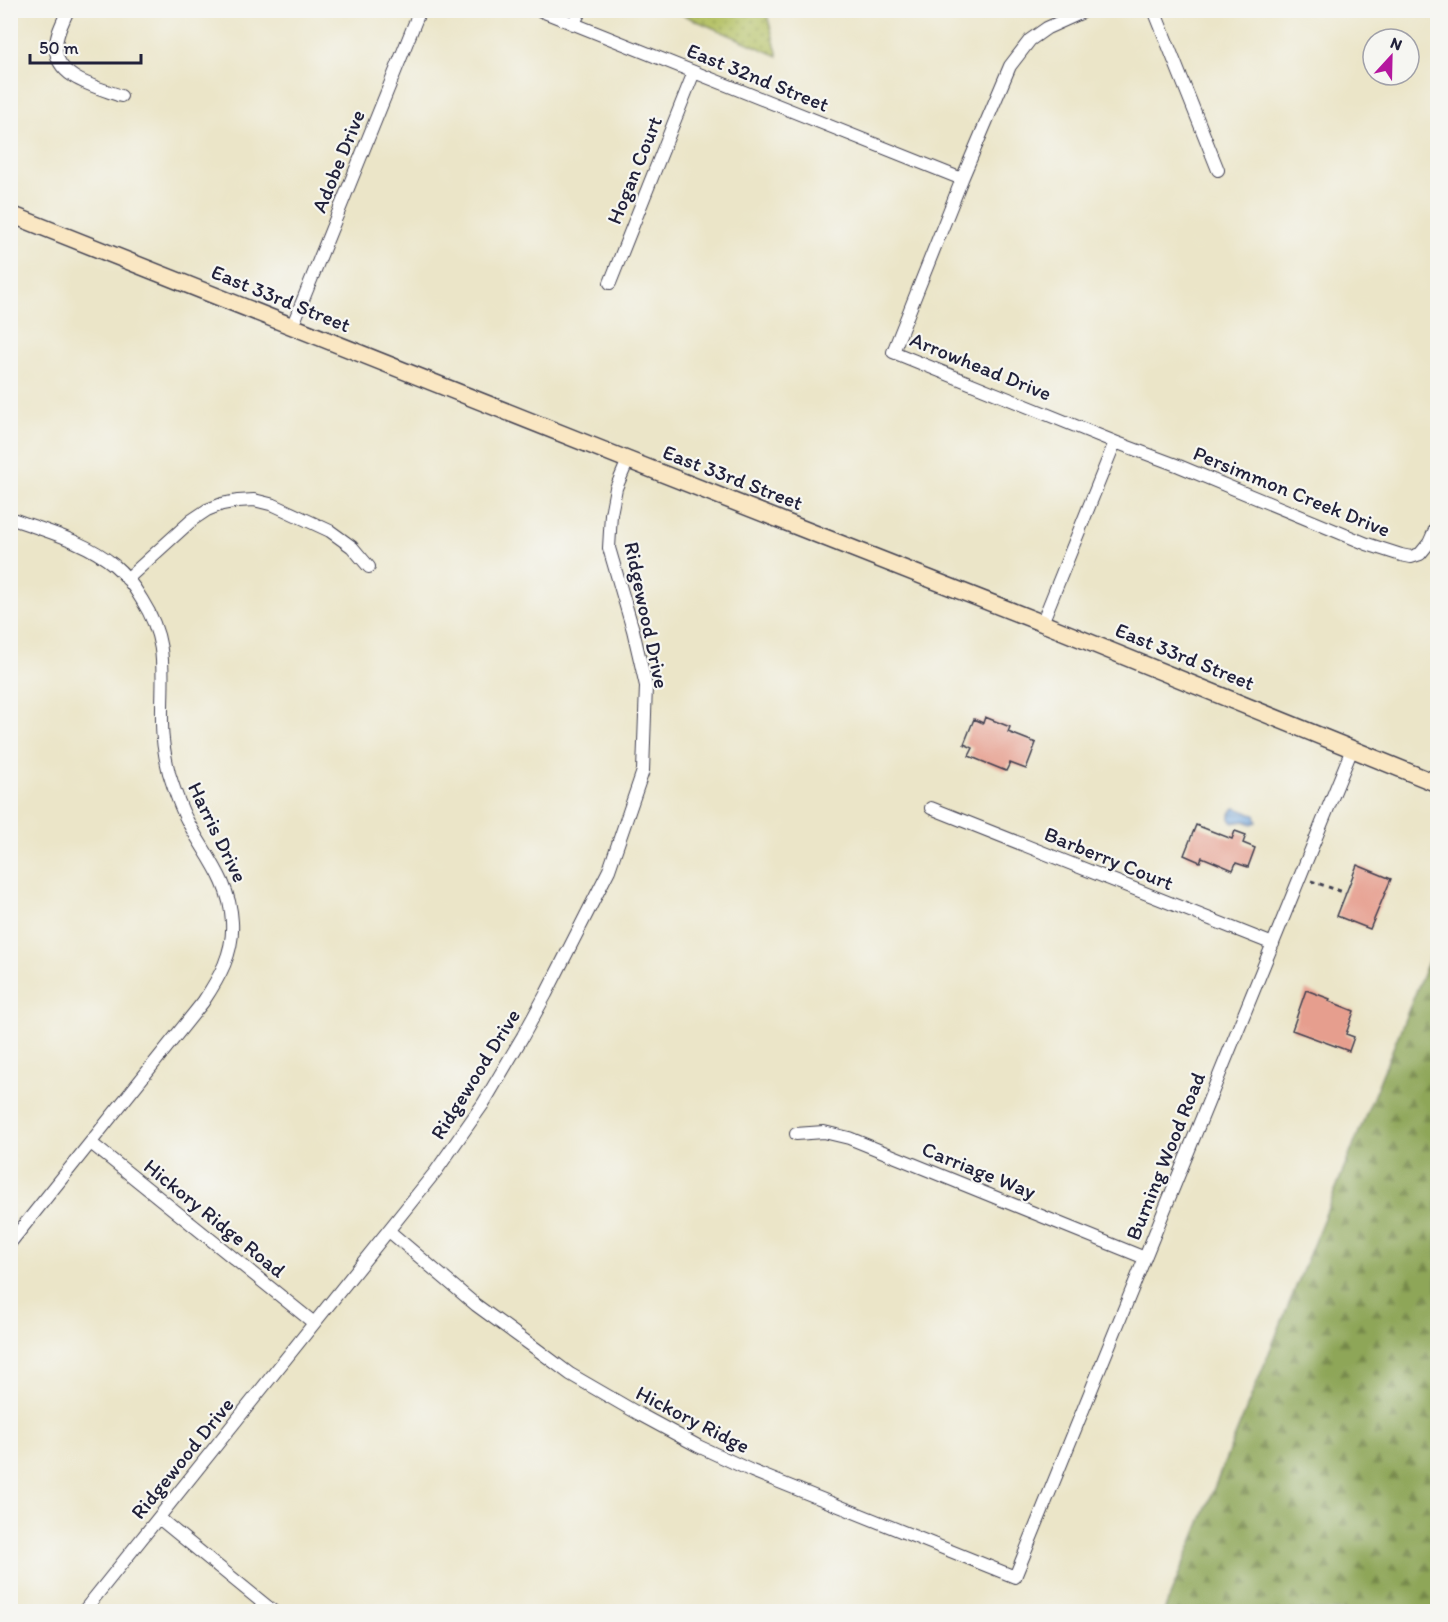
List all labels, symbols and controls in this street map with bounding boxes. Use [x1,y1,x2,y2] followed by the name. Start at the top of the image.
[30,27,141,65] scale bar
[1361,27,1421,87] north arrow
[1388,33,1405,54] text: N
[39,37,79,59] text: 50 m
[683,37,833,117] street label: East 32nd Street
[306,106,370,216] street label: Adobe Drive
[601,112,667,228] street label: Hogan Court
[208,259,354,337] street label: East 33rd Street
[907,326,1055,406] street label: Arrowhead Drive
[659,439,807,515] street label: East 33rd Street
[1190,440,1394,542] street label: Persimmon Creek Drive
[619,539,675,691] street label: Ridgewood Drive
[1112,617,1258,695] street label: East 33rd Street
[183,778,253,886] street label: Harris Drive
[1041,821,1177,895] street label: Barberry Court
[425,1004,525,1144] street label: Ridgewood Drive
[1120,1068,1210,1244] street label: Burning Wood Road
[918,1136,1040,1204] street label: Carriage Way
[139,1153,291,1283] street label: Hickory Ridge Road
[632,1380,754,1458] street label: Hickory Ridge
[125,1392,239,1524] street label: Ridgewood Drive

